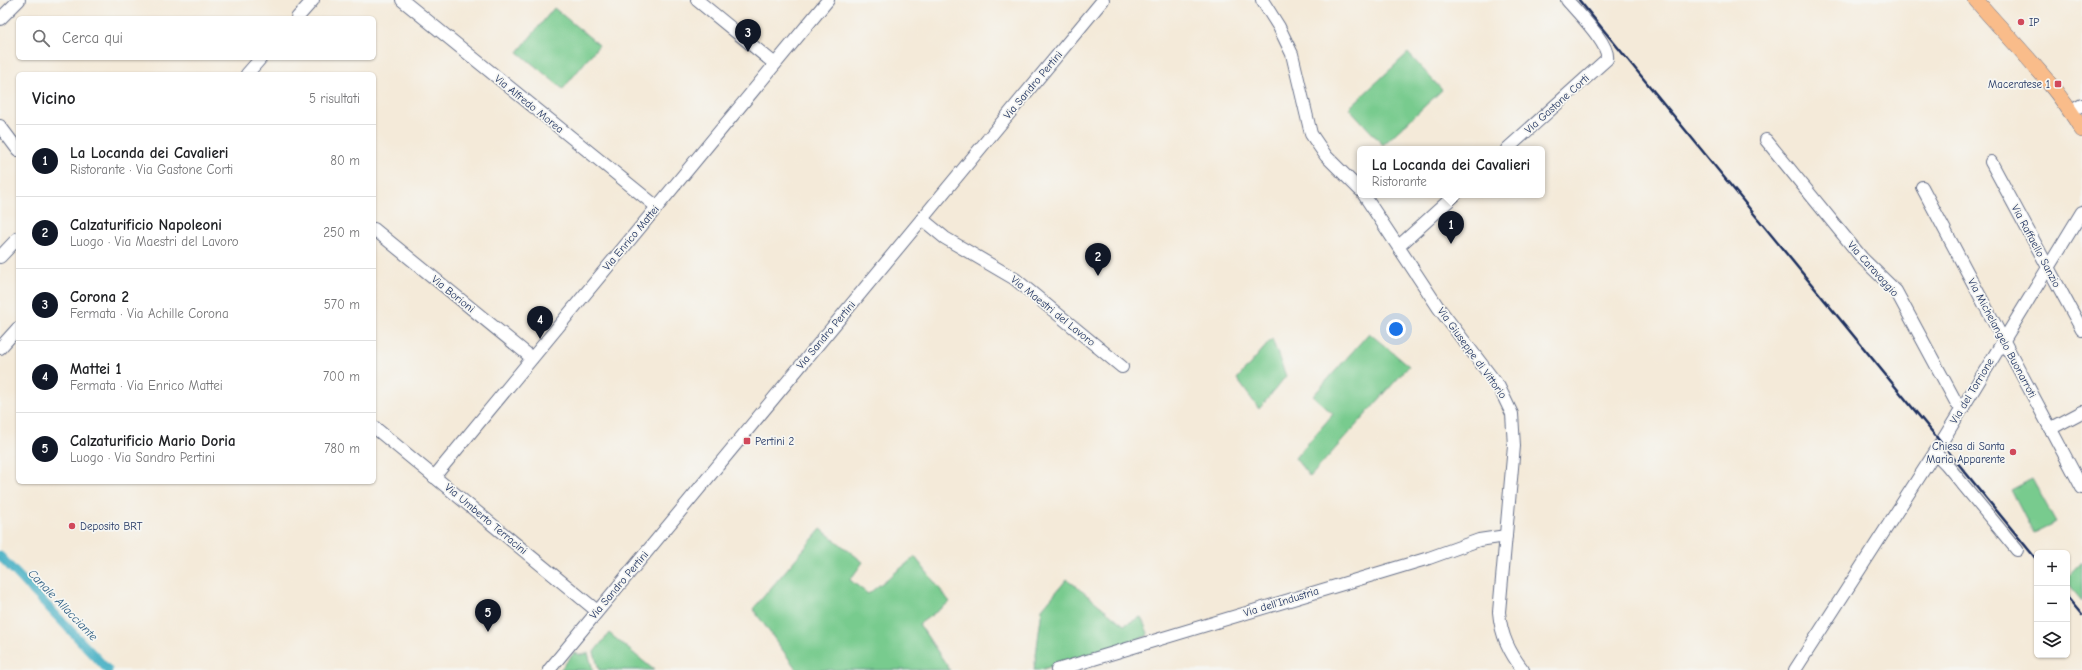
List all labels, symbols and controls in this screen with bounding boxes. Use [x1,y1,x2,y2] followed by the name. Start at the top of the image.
[16,16,376,60] search box
[2029,16,2039,29] place label: IP
[2016,17,2026,27] marker: IP
[735,19,761,52] pin: 3
[30,27,52,49] icon: search
[62,29,123,47] text: Cerca qui
[1001,48,1065,122] street label: Via Sandro Pertini
[492,72,566,136] street label: Via Alfredo Morea
[1522,72,1592,136] street label: Via Gastone Corti
[1988,78,2050,91] place label: Maceratese 1
[2053,79,2063,89] marker: Maceratese 1
[32,89,75,108] text: Vicino
[309,91,360,106] text: 5 risultati
[70,144,229,162] text: La Locanda dei Cavalieri
[1357,146,1545,198] popup
[42,153,48,168] text: 1
[330,153,360,168] text: 80 m
[1372,156,1530,174] text: La Locanda dei Cavalieri
[70,162,233,177] text: Ristorante · Via Gastone Corti
[1372,174,1427,189] text: Ristorante
[2009,202,2063,290] street label: Via Raffaello Sanzio
[600,203,662,273] street label: Via Enrico Mattei
[1438,211,1464,244] pin: 1
[70,216,222,234] text: Calzaturificio Napoleoni
[42,225,48,240] text: 2
[323,225,360,240] text: 250 m
[70,234,239,249] text: Luogo · Via Maestri del Lavoro
[1845,239,1901,300] street label: Via Caravaggio
[1085,243,1111,276] pin: 2
[429,273,477,315] street label: Via Borioni
[1008,273,1098,349] street label: Via Maestri del Lavoro
[1965,276,2039,400] street label: Via Michelangelo Buonarroti
[70,288,129,306] text: Corona 2
[42,297,48,312] text: 3
[324,297,360,312] text: 570 m
[794,298,858,372] street label: Via Sandro Pertini
[1435,305,1510,401] street label: Via Giuseppe di Vittorio
[70,306,229,321] text: Fermata · Via Achille Corona
[527,306,553,339] pin: 4
[1386,319,1406,339] your location
[1947,355,1997,426] street label: Via del Torrione
[70,360,121,378] text: Mattei 1
[42,369,48,384] text: 4
[323,369,360,384] text: 700 m
[70,378,223,393] text: Fermata · Via Enrico Mattei
[70,432,236,450] text: Calzaturificio Mario Doria
[755,435,794,448] place label: Pertini 2
[742,436,752,446] marker: Pertini 2
[1926,440,2005,466] place label: Chiesa di Santa Maria Apparente
[42,441,48,456] text: 5
[324,441,360,456] text: 780 m
[2008,447,2018,457] marker: Chiesa di Santa Maria Apparente
[70,450,215,465] text: Luogo · Via Sandro Pertini
[442,481,530,557] street label: Via Umberto Terracini
[80,520,143,533] place label: Deposito BRT
[67,521,77,531] marker: Deposito BRT
[587,548,651,622] street label: Via Sandro Pertini
[2034,550,2070,658] map controls
[2034,550,2070,586] button: +
[25,566,101,644] water label: Canale Allacciante
[1242,584,1320,620] street label: Via dell'Industria
[2034,586,2070,622] button: −
[475,599,501,632] pin: 5
[2034,622,2070,658] button: layers

